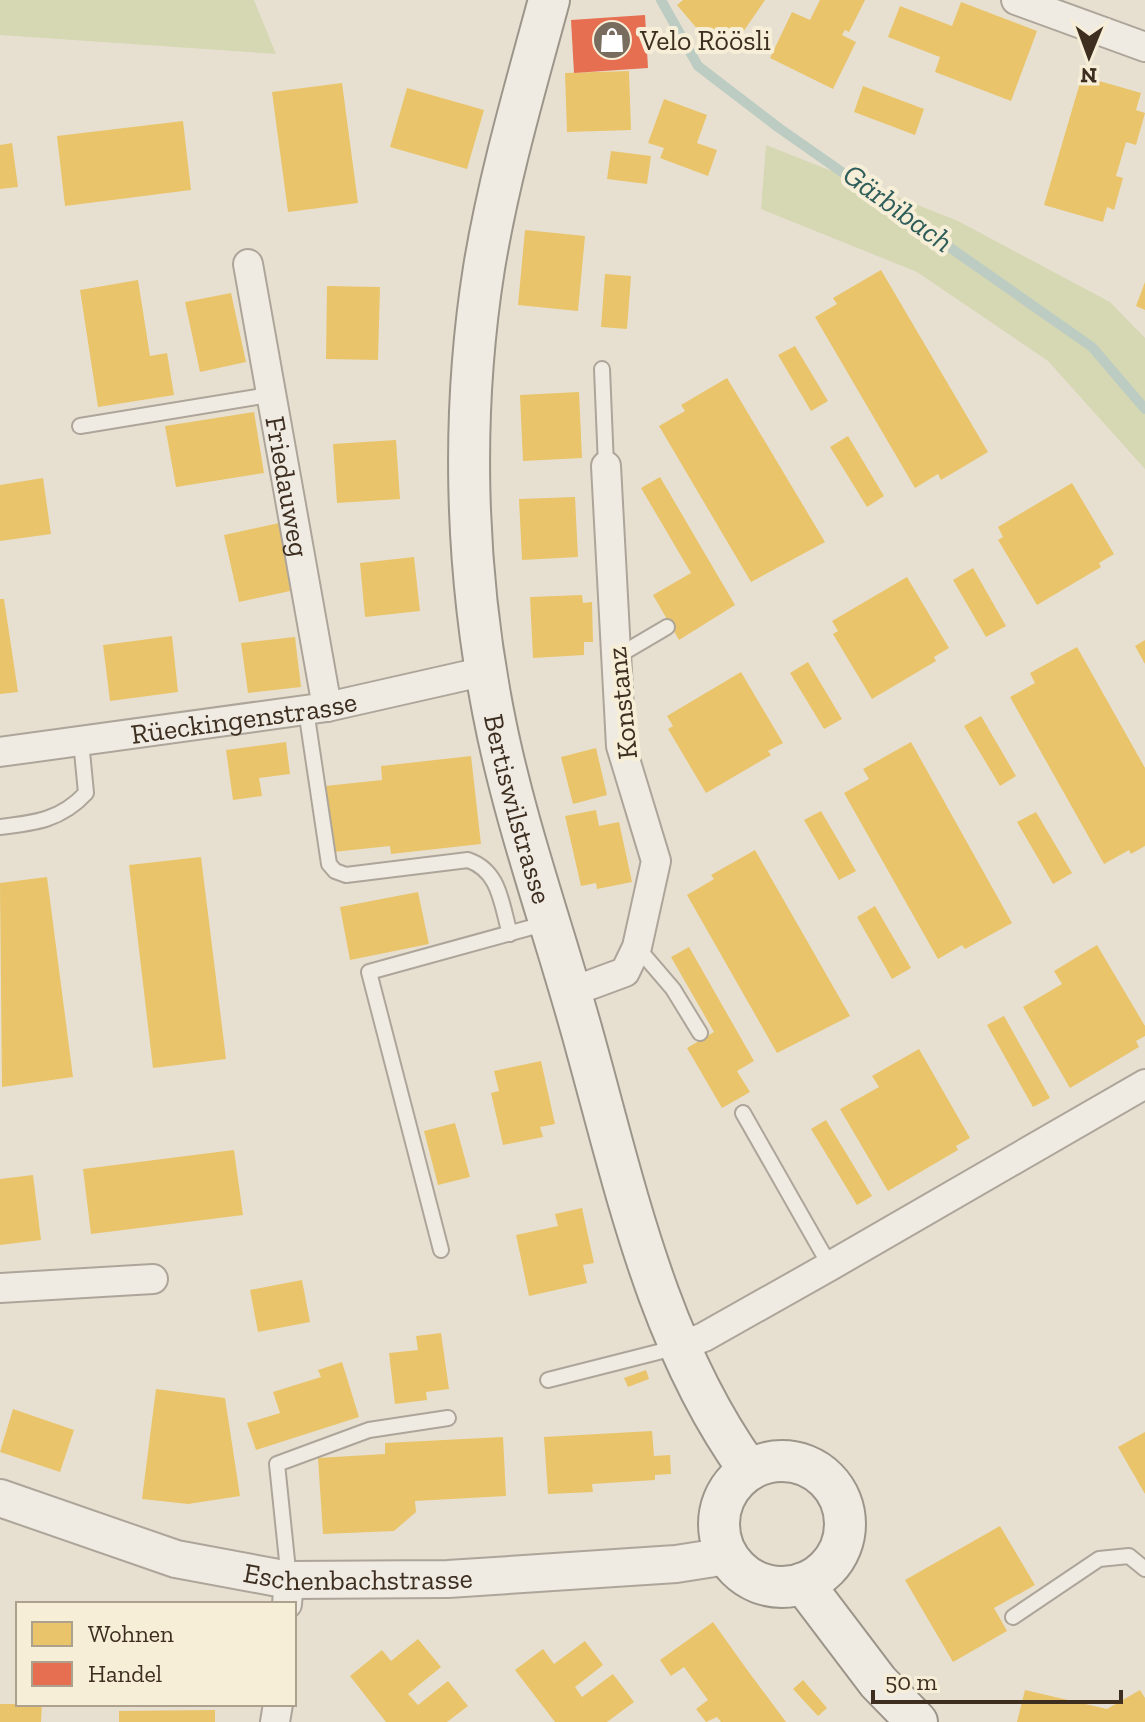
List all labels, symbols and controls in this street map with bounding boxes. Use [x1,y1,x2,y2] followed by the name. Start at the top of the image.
[1049,16,1129,96] north arrow
[591,19,633,61] shop icon: Velo Röösli
[639,24,771,57] place label: Velo Röösli
[1080,62,1097,89] text: N
[836,156,960,260] water label: Gärbibach
[259,414,316,559] street label: Friedauweg
[600,645,644,761] street label: Konstanz
[129,684,360,750] street label: Rüeckingenstrasse
[477,711,559,907] street label: Bertiswilstrasse
[241,1555,473,1597] street label: Eschenbachstrasse
[16,1602,296,1706] legend
[88,1619,174,1648] text: Wohnen
[873,1654,1121,1704] scale bar
[88,1659,162,1688] text: Handel
[885,1667,938,1696] text: 50 m

